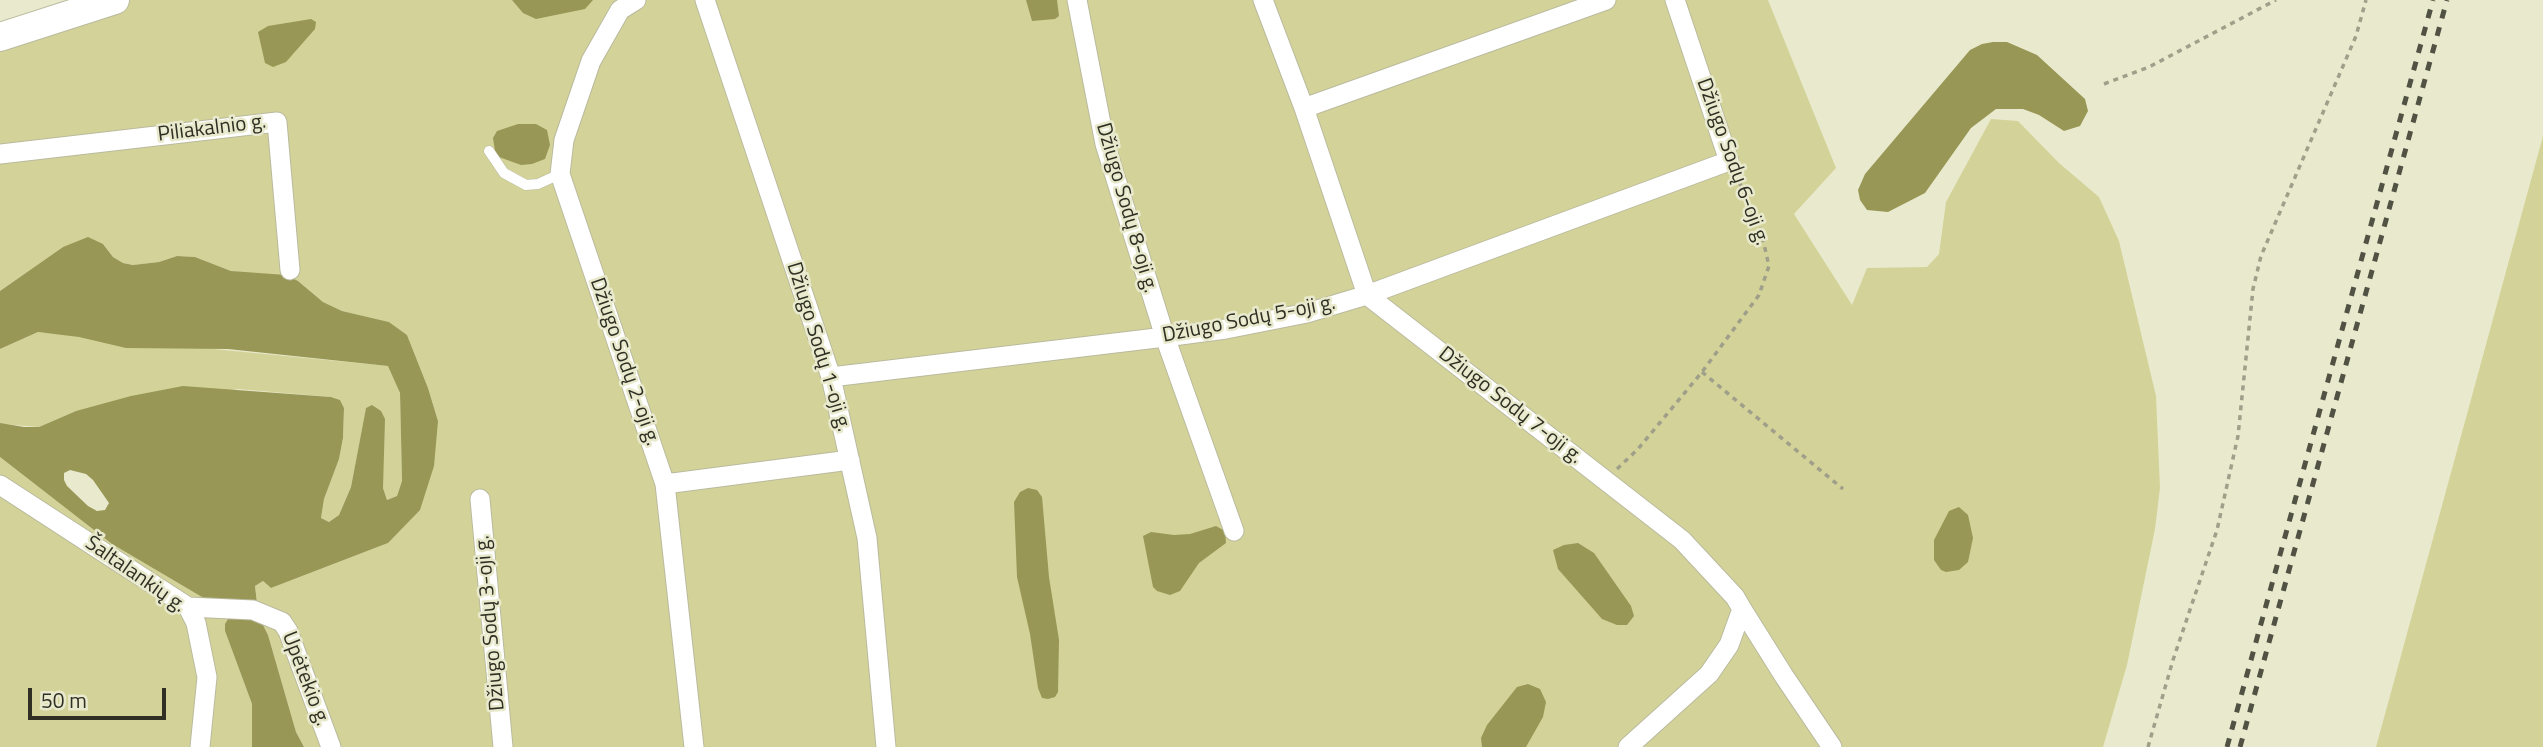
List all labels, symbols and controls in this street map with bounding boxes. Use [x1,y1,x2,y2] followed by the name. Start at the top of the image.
[1690,75,1774,249] street label: Džiugo Sodų 6-oji g.
[156,110,268,148] street label: Piliakalnio g.
[1090,120,1162,296] street label: Džiugo Sodų 8-oji g.
[780,259,856,435] street label: Džiugo Sodų 1-oji g.
[583,275,665,449] street label: Džiugo Sodų 2-oji g.
[1160,291,1338,349] street label: Džiugo Sodų 5-oji g.
[1433,342,1587,470] street label: Džiugo Sodų 7-oji g.
[80,531,190,619] street label: Šaltalankių g.
[471,534,511,712] street label: Džiugo Sodų 3-oji g.
[276,628,334,730] street label: Upėtekio g.
[32,674,170,718] scale bar
[41,684,87,716] text: 50 m

